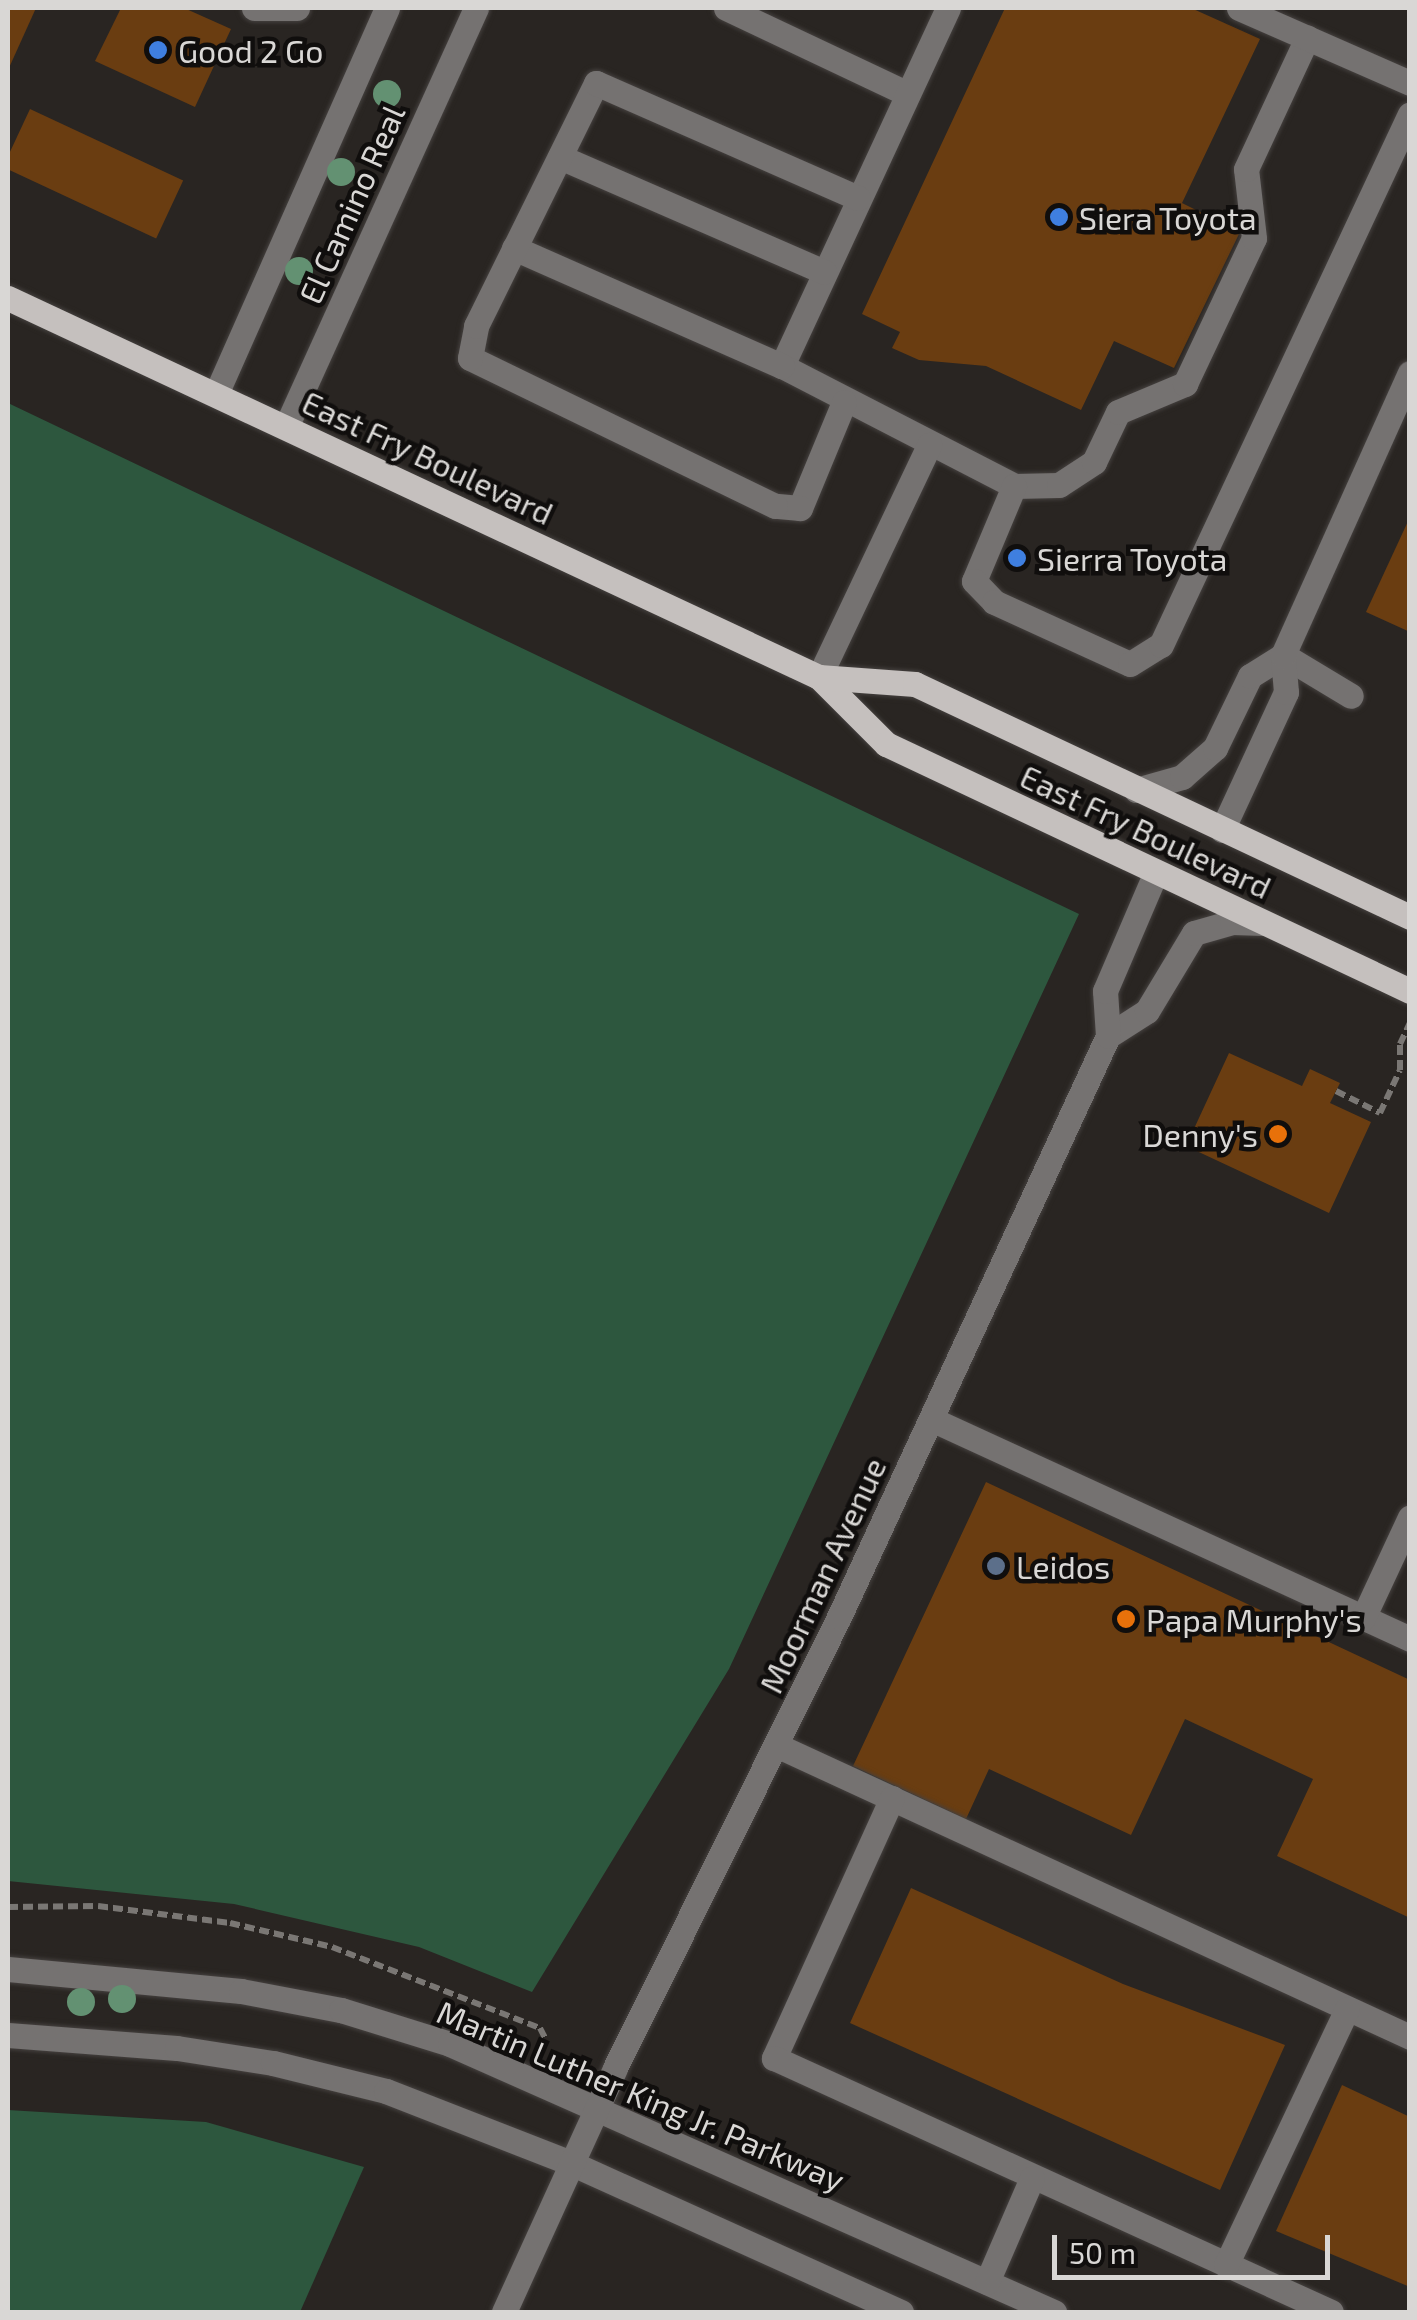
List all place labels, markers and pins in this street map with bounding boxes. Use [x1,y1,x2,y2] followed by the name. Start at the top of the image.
[178,31,323,69] place label: Good 2 Go
[147,39,169,61] marker: Good 2 Go
[1079,198,1257,236] place label: Siera Toyota
[1048,206,1070,228] marker: Siera Toyota
[1037,539,1228,577] place label: Sierra Toyota
[1006,547,1028,569] marker: Sierra Toyota
[1143,1115,1258,1153] place label: Denny's
[1267,1123,1289,1145] marker: Denny's
[1016,1547,1110,1585] place label: Leidos
[985,1555,1007,1577] marker: Leidos
[1146,1600,1362,1638] place label: Papa Murphy's
[1115,1608,1137,1630] marker: Papa Murphy's

